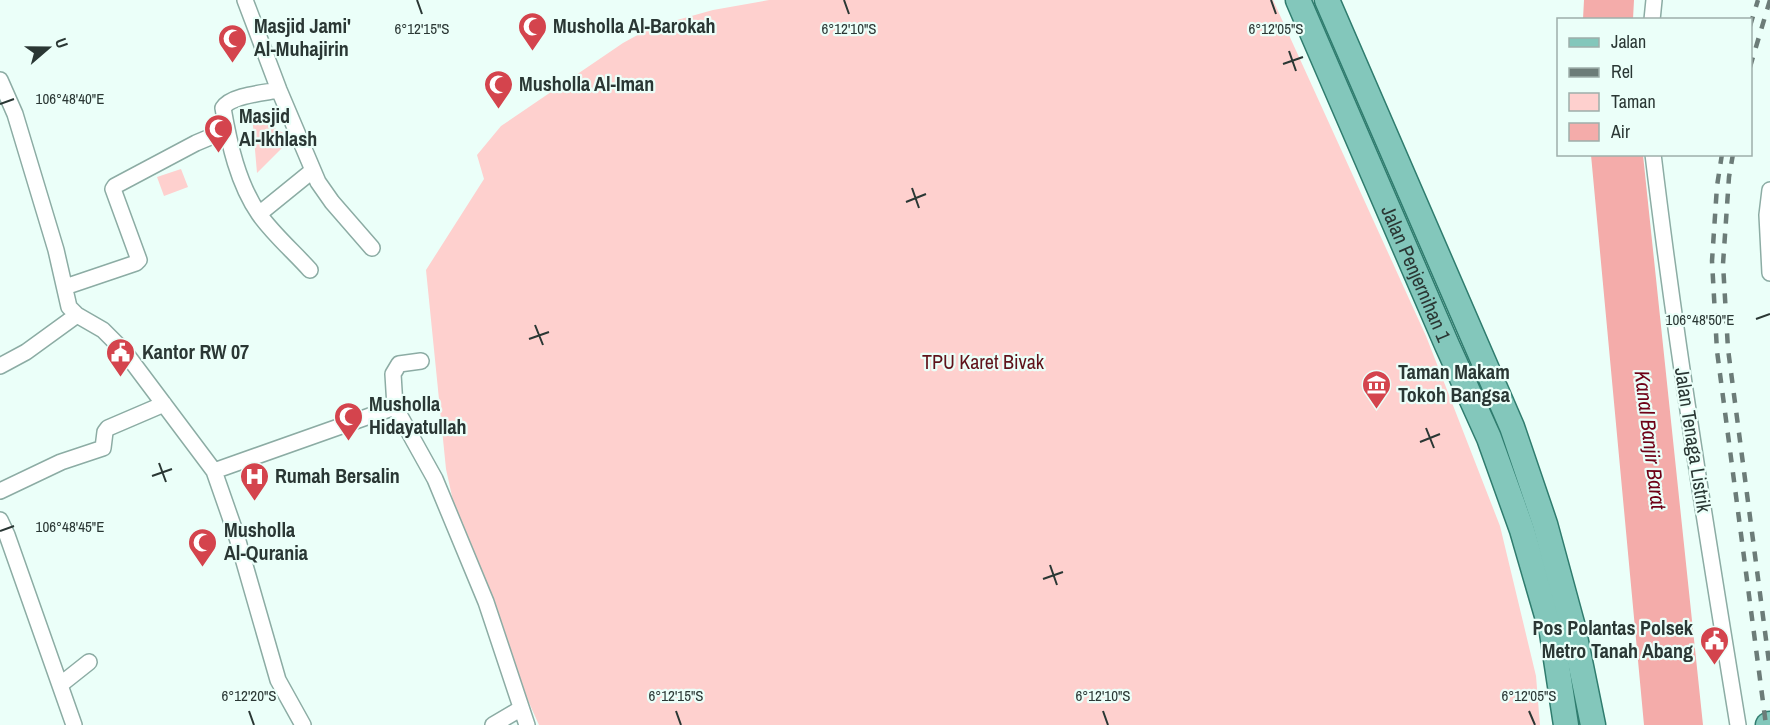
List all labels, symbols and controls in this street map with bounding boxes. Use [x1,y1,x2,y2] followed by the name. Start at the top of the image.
[516,10,548,52] mosque icon: Musholla Al-Barokah
[254,12,351,62] place label: Masjid Jami' Al-Muhajirin
[553,12,716,39] place label: Musholla Al-Barokah
[18,18,78,78] north arrow
[394,18,450,39] text: 6°12'15"S
[821,18,877,39] text: 6°12'10"S
[1248,18,1304,39] text: 6°12'05"S
[1557,18,1752,156] legend
[217,22,249,64] mosque icon: Masjid Jami' Al-Muhajirin
[1611,29,1646,54] text: Jalan
[50,35,74,51] text: U
[1611,59,1633,84] text: Rel
[482,68,514,110] mosque icon: Musholla Al-Iman
[519,70,654,97] place label: Musholla Al-Iman
[36,88,104,109] text: 106°48'40"E
[1611,89,1656,114] text: Taman
[239,102,317,152] place label: Masjid Al-Ikhlash
[202,112,234,154] mosque icon: Masjid Al-Ikhlash
[1610,119,1630,144] text: Air
[1375,201,1458,346] street label: Jalan Penjernihan 1
[1666,309,1734,330] text: 106°48'50"E
[105,336,137,378] public building icon: Kantor RW 07
[142,338,249,365] place label: Kantor RW 07
[922,348,1045,375] park label: TPU Karet Bivak
[1398,358,1510,408] place label: Taman Makam Tokoh Bangsa
[1669,365,1718,515] street label: Jalan Tenaga Listrik
[1361,368,1393,410] museum icon: Taman Makam Tokoh Bangsa
[1628,369,1674,512] water label: Kanal Banjir Barat
[369,390,467,440] place label: Musholla Hidayatullah
[332,400,364,442] mosque icon: Musholla Hidayatullah
[238,460,270,502] hospital icon: Rumah Bersalin
[275,462,400,489] place label: Rumah Bersalin
[36,516,104,537] text: 106°48'45"E
[224,516,308,566] place label: Musholla Al-Qurania
[187,526,219,568] mosque icon: Musholla Al-Qurania
[1533,614,1694,664] place label: Pos Polantas Polsek Metro Tanah Abang
[1698,624,1730,666] public building icon: Pos Polantas Polsek Metro Tanah Abang
[221,685,277,706] text: 6°12'20"S
[648,685,704,706] text: 6°12'15"S
[1075,685,1131,706] text: 6°12'10"S
[1501,685,1557,706] text: 6°12'05"S

